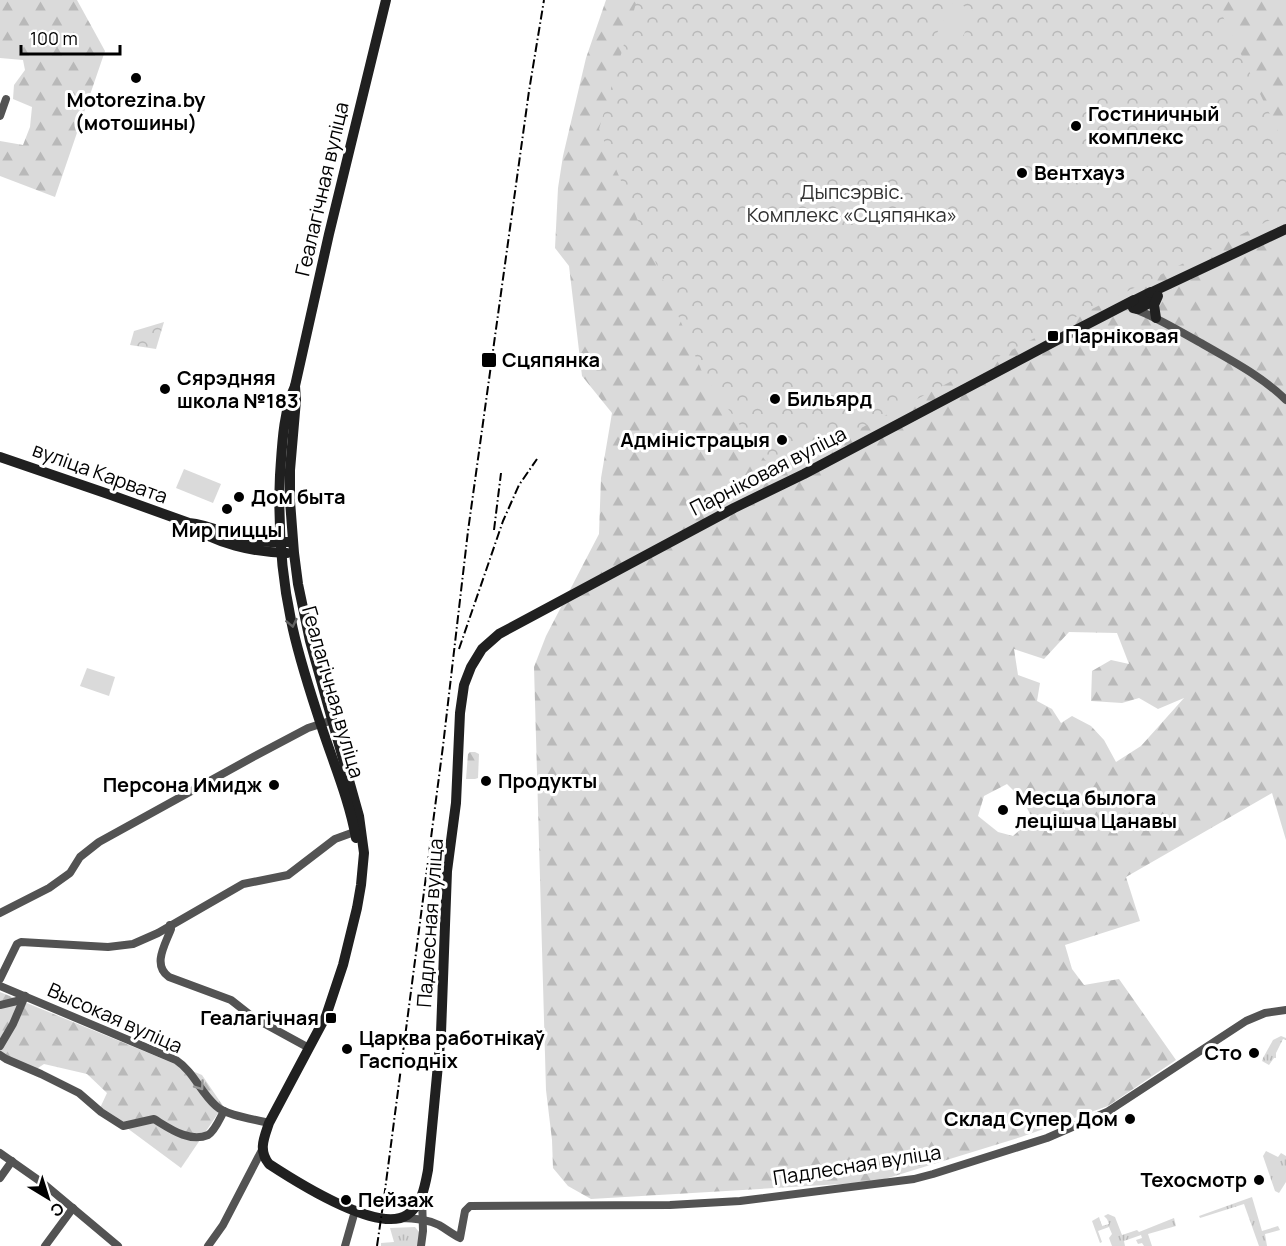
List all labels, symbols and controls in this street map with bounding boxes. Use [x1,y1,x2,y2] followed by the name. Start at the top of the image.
[21,18,120,56] scale bar
[30,26,78,50] text: 100 m
[129,71,143,85] marker: Motorezina.by (мотошины)
[67,86,206,136] place label: Motorezina.by (мотошины)
[288,99,355,279] street label: Геалагічная вуліца
[1088,100,1219,150] place label: Гостиничный комплекс
[1069,119,1083,133] marker: Гостиничный комплекс
[1034,159,1125,186] place label: Вентхауз
[1015,166,1029,180] marker: Вентхауз
[747,178,957,228] park label: Дыпсэрвіс. Комплекс «Сцяпянка»
[1065,322,1179,349] place label: Парніковая
[1046,329,1060,343] marker: Парніковая
[502,346,600,373] place label: Сцяпянка
[480,351,498,369] marker: Сцяпянка
[177,364,299,414] place label: Сярэдняя школа №183
[158,382,172,396] marker: Сярэдняя школа №183
[787,385,872,412] place label: Бильярд
[768,392,782,406] marker: Бильярд
[685,419,851,522] street label: Парніковая вуліца
[620,426,770,453] place label: Адміністрацыя
[775,433,789,447] marker: Адміністрацыя
[29,436,171,509] street label: вуліца Карвата
[251,483,346,510] place label: Дом быта
[232,490,246,504] marker: Дом быта
[220,502,234,516] marker: Мир пиццы
[172,516,282,543] place label: Мир пиццы
[296,603,371,781] street label: Геалагічная вуліца
[285,618,298,628] one-way arrow
[498,767,597,794] place label: Продукты
[103,771,263,798] place label: Персона Имидж
[479,774,493,788] marker: Продукты
[267,778,281,792] marker: Персона Имидж
[1015,784,1177,834] place label: Месца былога лецішча Цанавы
[996,803,1010,817] marker: Месца былога лецішча Цанавы
[410,837,449,1009] street label: Падлесная вуліца
[44,976,187,1059] street label: Высокая вуліца
[200,1004,319,1031] place label: Геалагічная
[324,1011,338,1025] marker: Геалагічная
[359,1024,546,1074] place label: Царква работнікаў Гасподніх
[1204,1039,1242,1066] place label: Сто
[340,1042,354,1056] marker: Царква работнікаў Гасподніх
[1247,1046,1261,1060] marker: Сто
[193,1079,204,1090] one-way arrow
[944,1105,1118,1132] place label: Склад Супер Дом
[1123,1112,1137,1126] marker: Склад Супер Дом
[771,1138,943,1191] street label: Падлесная вуліца
[1141,1166,1247,1193] place label: Техосмотр
[18,1168,78,1228] north arrow
[1252,1173,1266,1187] marker: Техосмотр
[358,1186,435,1213] place label: Пейзаж
[339,1193,353,1207] marker: Пейзаж
[46,1198,69,1222] text: С

